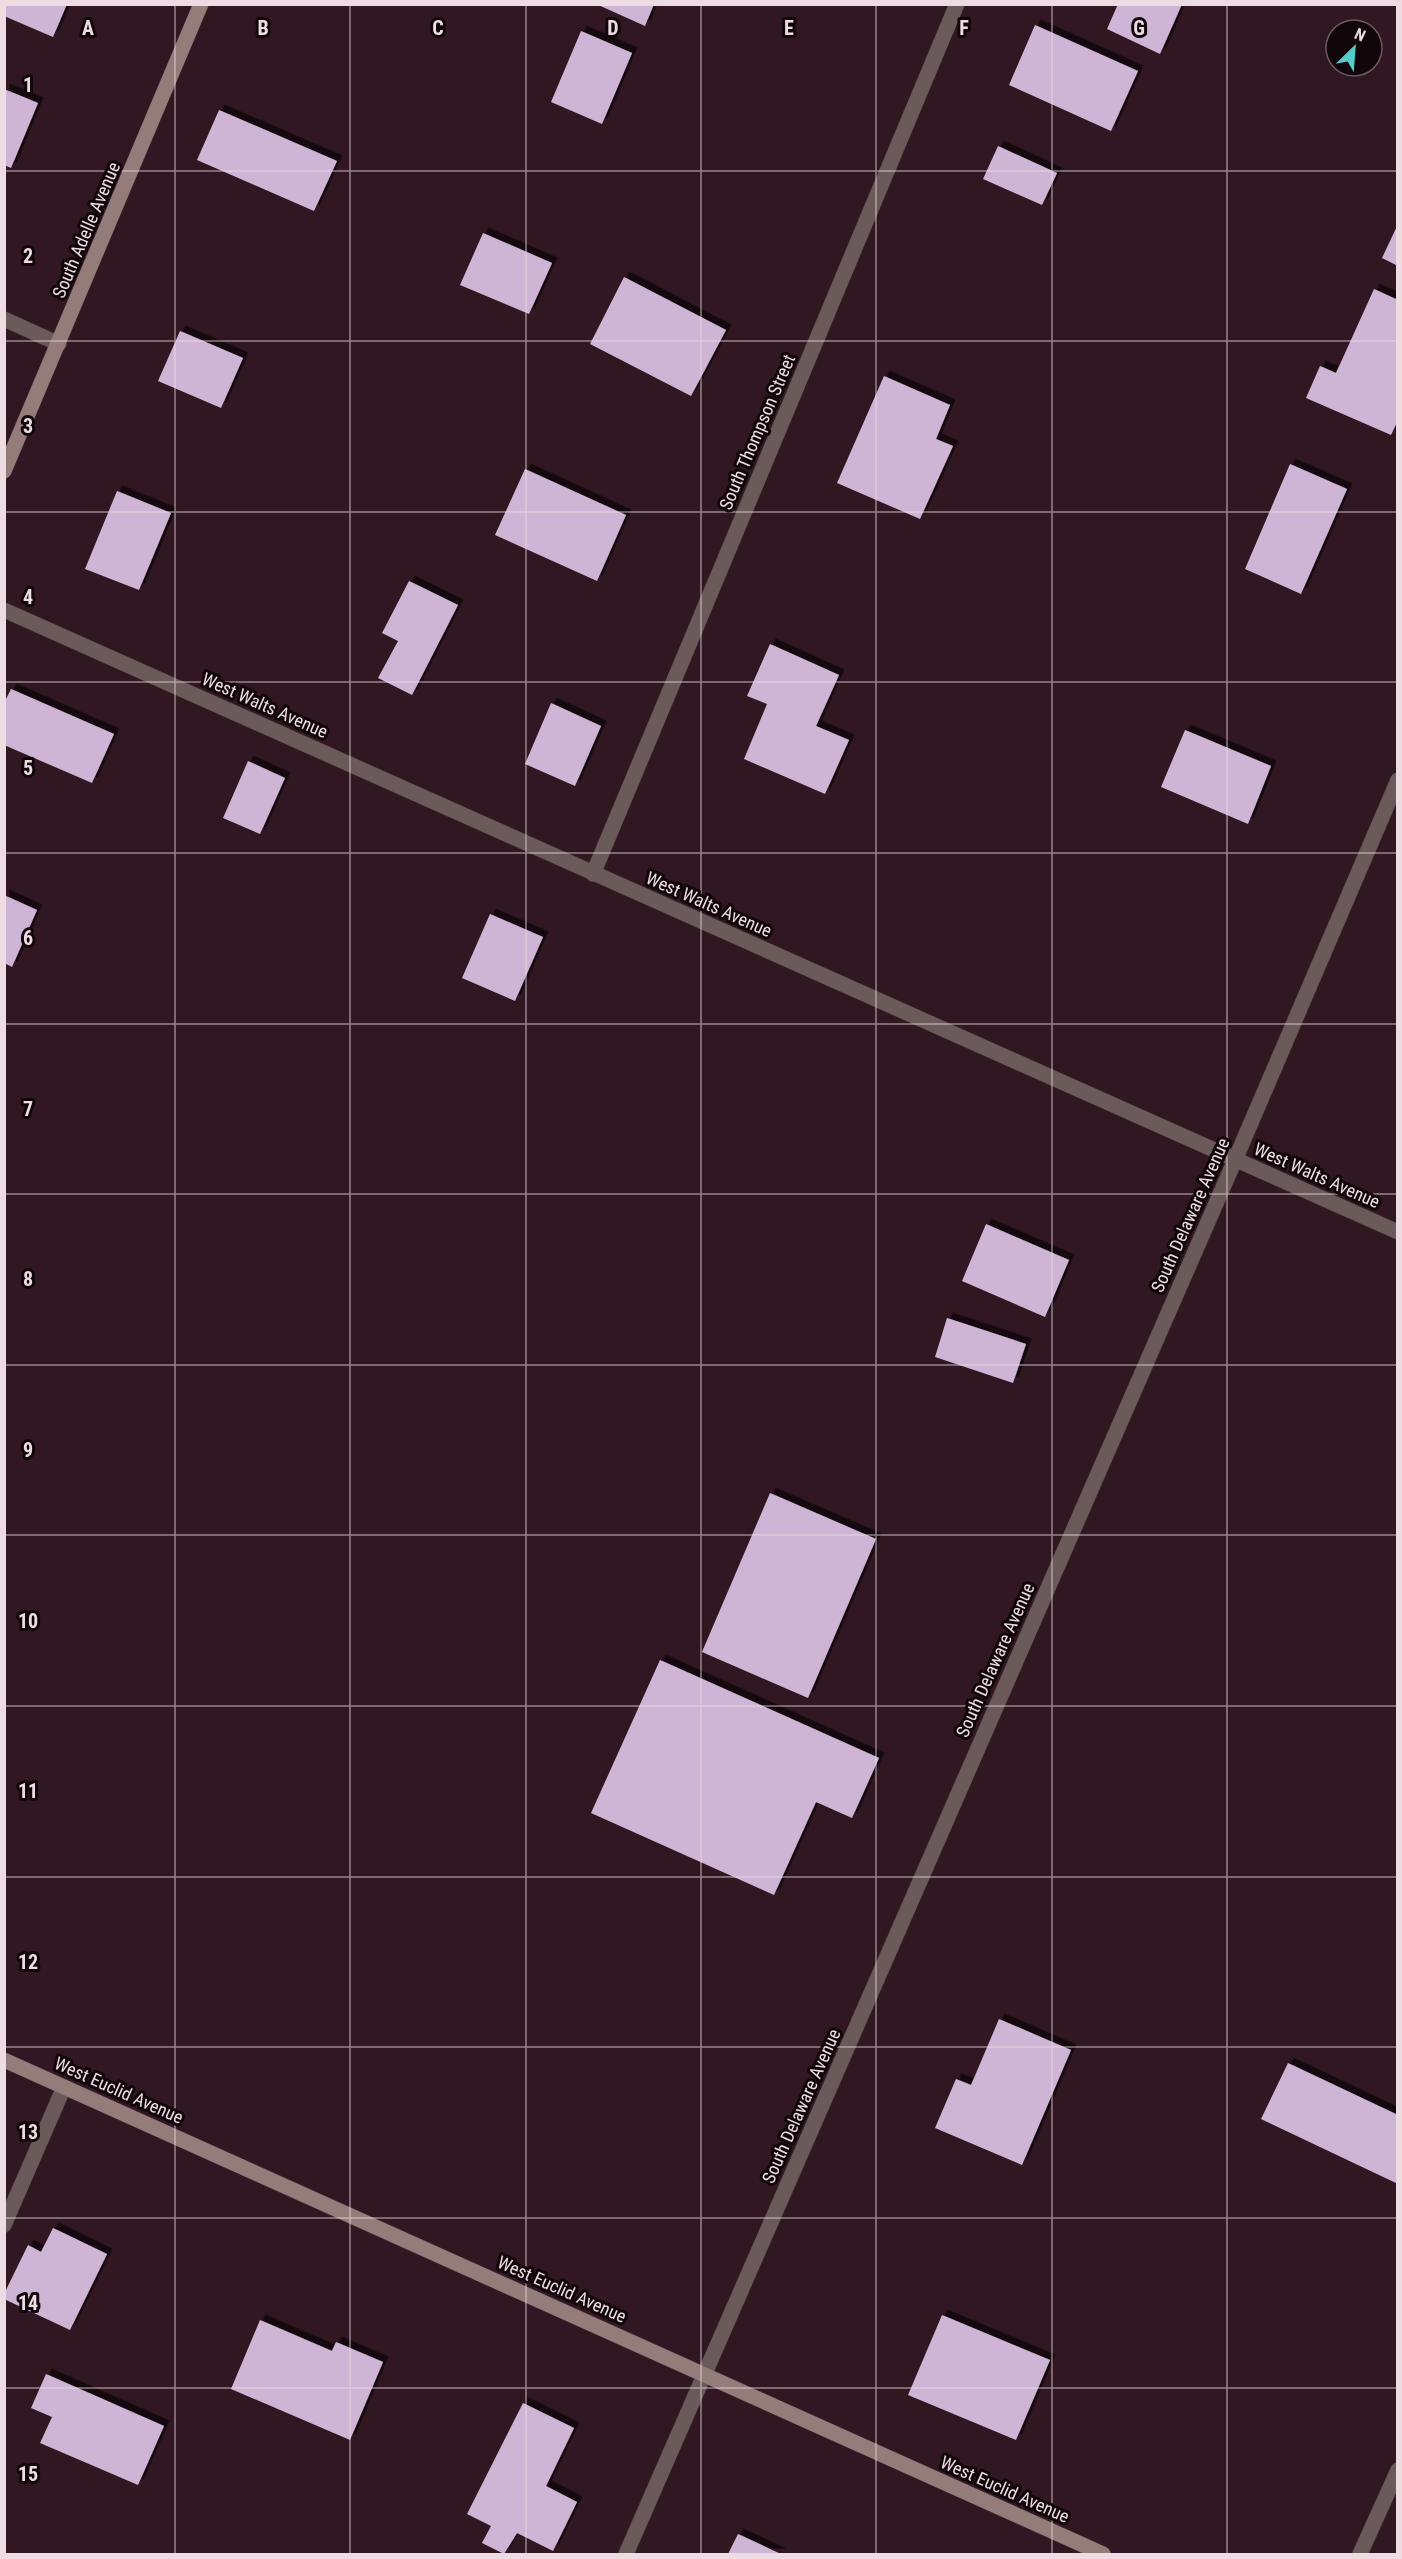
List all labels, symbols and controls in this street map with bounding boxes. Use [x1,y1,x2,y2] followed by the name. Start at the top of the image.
[82,16,94,40] text: A
[257,16,269,40] text: B
[432,16,444,40] text: C
[607,16,619,40] text: D
[784,16,794,40] text: E
[959,16,969,40] text: F
[1133,16,1145,40] text: G
[1324,18,1384,78] north arrow
[1352,24,1369,46] text: N
[23,73,33,97] text: 1
[48,159,124,301] street label: South Adelle Avenue
[23,244,33,268] text: 2
[715,351,799,513] street label: South Thompson Street
[23,414,33,438] text: 3
[23,585,33,609] text: 4
[199,668,331,742] street label: West Walts Avenue
[23,756,33,780] text: 5
[643,867,775,941] street label: West Walts Avenue
[23,926,33,950] text: 6
[23,1097,33,1121] text: 7
[1147,1135,1233,1295] street label: South Delaware Avenue
[1251,1138,1383,1212] street label: West Walts Avenue
[23,1267,33,1291] text: 8
[23,1438,33,1462] text: 9
[952,1580,1038,1740] street label: South Delaware Avenue
[18,1609,38,1633] text: 10
[18,1779,38,1803] text: 11
[18,1950,38,1974] text: 12
[758,2026,844,2186] street label: South Delaware Avenue
[51,2052,187,2128] street label: West Euclid Avenue
[18,2120,38,2144] text: 13
[494,2251,630,2327] street label: West Euclid Avenue
[18,2291,38,2315] text: 14
[937,2451,1073,2527] street label: West Euclid Avenue
[18,2462,38,2486] text: 15

